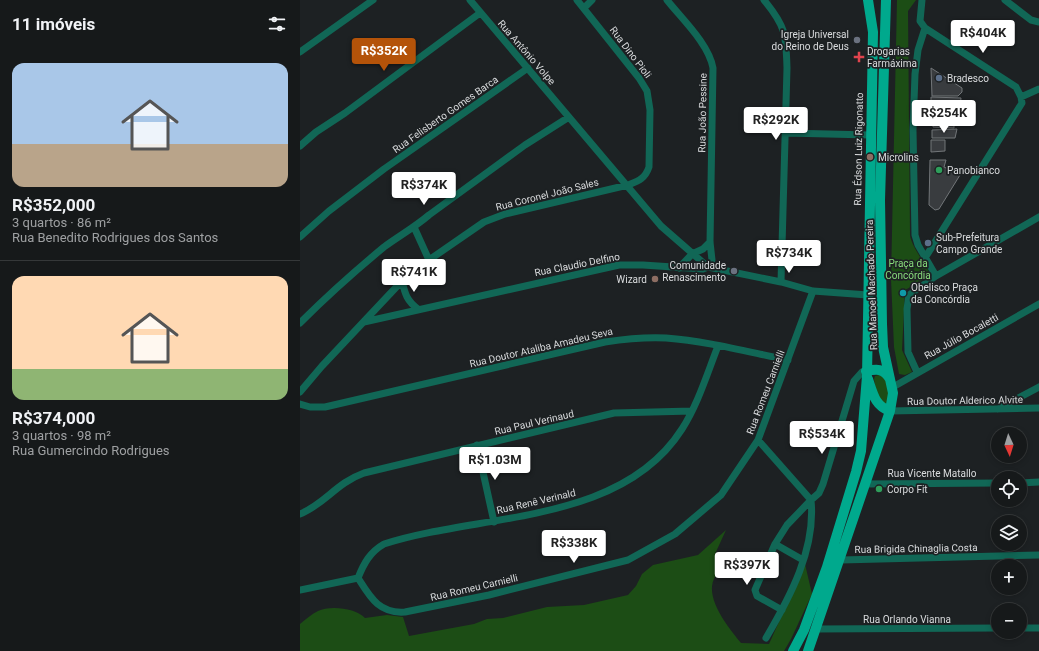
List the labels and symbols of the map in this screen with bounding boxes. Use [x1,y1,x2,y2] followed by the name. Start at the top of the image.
[496,18,558,87] street label: Rua Antônio Volpe
[950,20,1016,54] pin: R$404K
[608,24,654,80] street label: Rua Dino Pioli
[772,29,849,52] place label: Igreja Universal do Reino de Deus
[852,35,862,45] marker: Igreja Universal do Reino de Deus
[351,38,417,72] pin: R$352K
[867,46,917,69] place label: Drogarias Farmáxima
[854,52,864,62] marker: Drogarias Farmáxima
[696,73,709,153] street label: Rua João Pessine
[934,73,944,83] marker: Bradesco
[947,73,989,84] place label: Bradesco
[390,74,500,155] street label: Rua Felisberto Gomes Barca
[851,92,865,206] street label: Rua Édson Luiz Rigonatto
[911,100,977,134] pin: R$254K
[743,107,809,141] pin: R$292K
[865,152,875,162] marker: Microlins
[878,152,919,163] place label: Microlins
[934,165,944,175] marker: Panobianco
[947,165,1000,176] place label: Panobianco
[391,172,457,206] pin: R$374K
[495,176,600,213] street label: Rua Coronel João Sales
[864,220,879,350] street label: Rua Manoel Machado Pereira
[936,232,1002,255] place label: Sub-Prefeitura Campo Grande
[923,238,933,248] marker: Sub-Prefeitura Campo Grande
[756,240,822,274] pin: R$734K
[533,251,621,278] street label: Rua Claudio Delfino
[885,258,931,281] park label: Praça da Concórdia
[381,259,447,293] pin: R$741K
[662,260,726,283] place label: Comunidade Renascimento
[729,266,739,276] marker: Comunidade Renascimento
[616,274,647,285] place label: Wizard
[650,274,660,284] marker: Wizard
[911,282,978,305] place label: Obelisco Praça da Concórdia
[898,288,908,298] marker: Obelisco Praça da Concórdia
[922,312,1000,361] street label: Rua Júlio Bocaletti
[468,326,614,369] street label: Rua Doutor Ataliba Amadeu Seva
[744,348,787,436] street label: Rua Romeu Carnielli
[907,394,1023,407] street label: Rua Doutor Alderico Alvite
[493,408,575,437] street label: Rua Paul Verinaud
[789,421,855,455] pin: R$534K
[991,427,1027,463] north arrow
[458,447,532,481] pin: R$1.03M
[888,468,977,479] street label: Rua Vicente Matallo
[874,484,884,494] marker: Corpo Fit
[887,484,928,495] place label: Corpo Fit
[496,487,577,516] street label: Rua Renê Verinald
[541,530,607,564] pin: R$338K
[854,542,978,555] street label: Rua Brigida Chinaglia Costa
[714,552,780,586] pin: R$397K
[429,572,519,603] street label: Rua Romeu Carnielli
[863,614,951,625] street label: Rua Orlando Vianna

